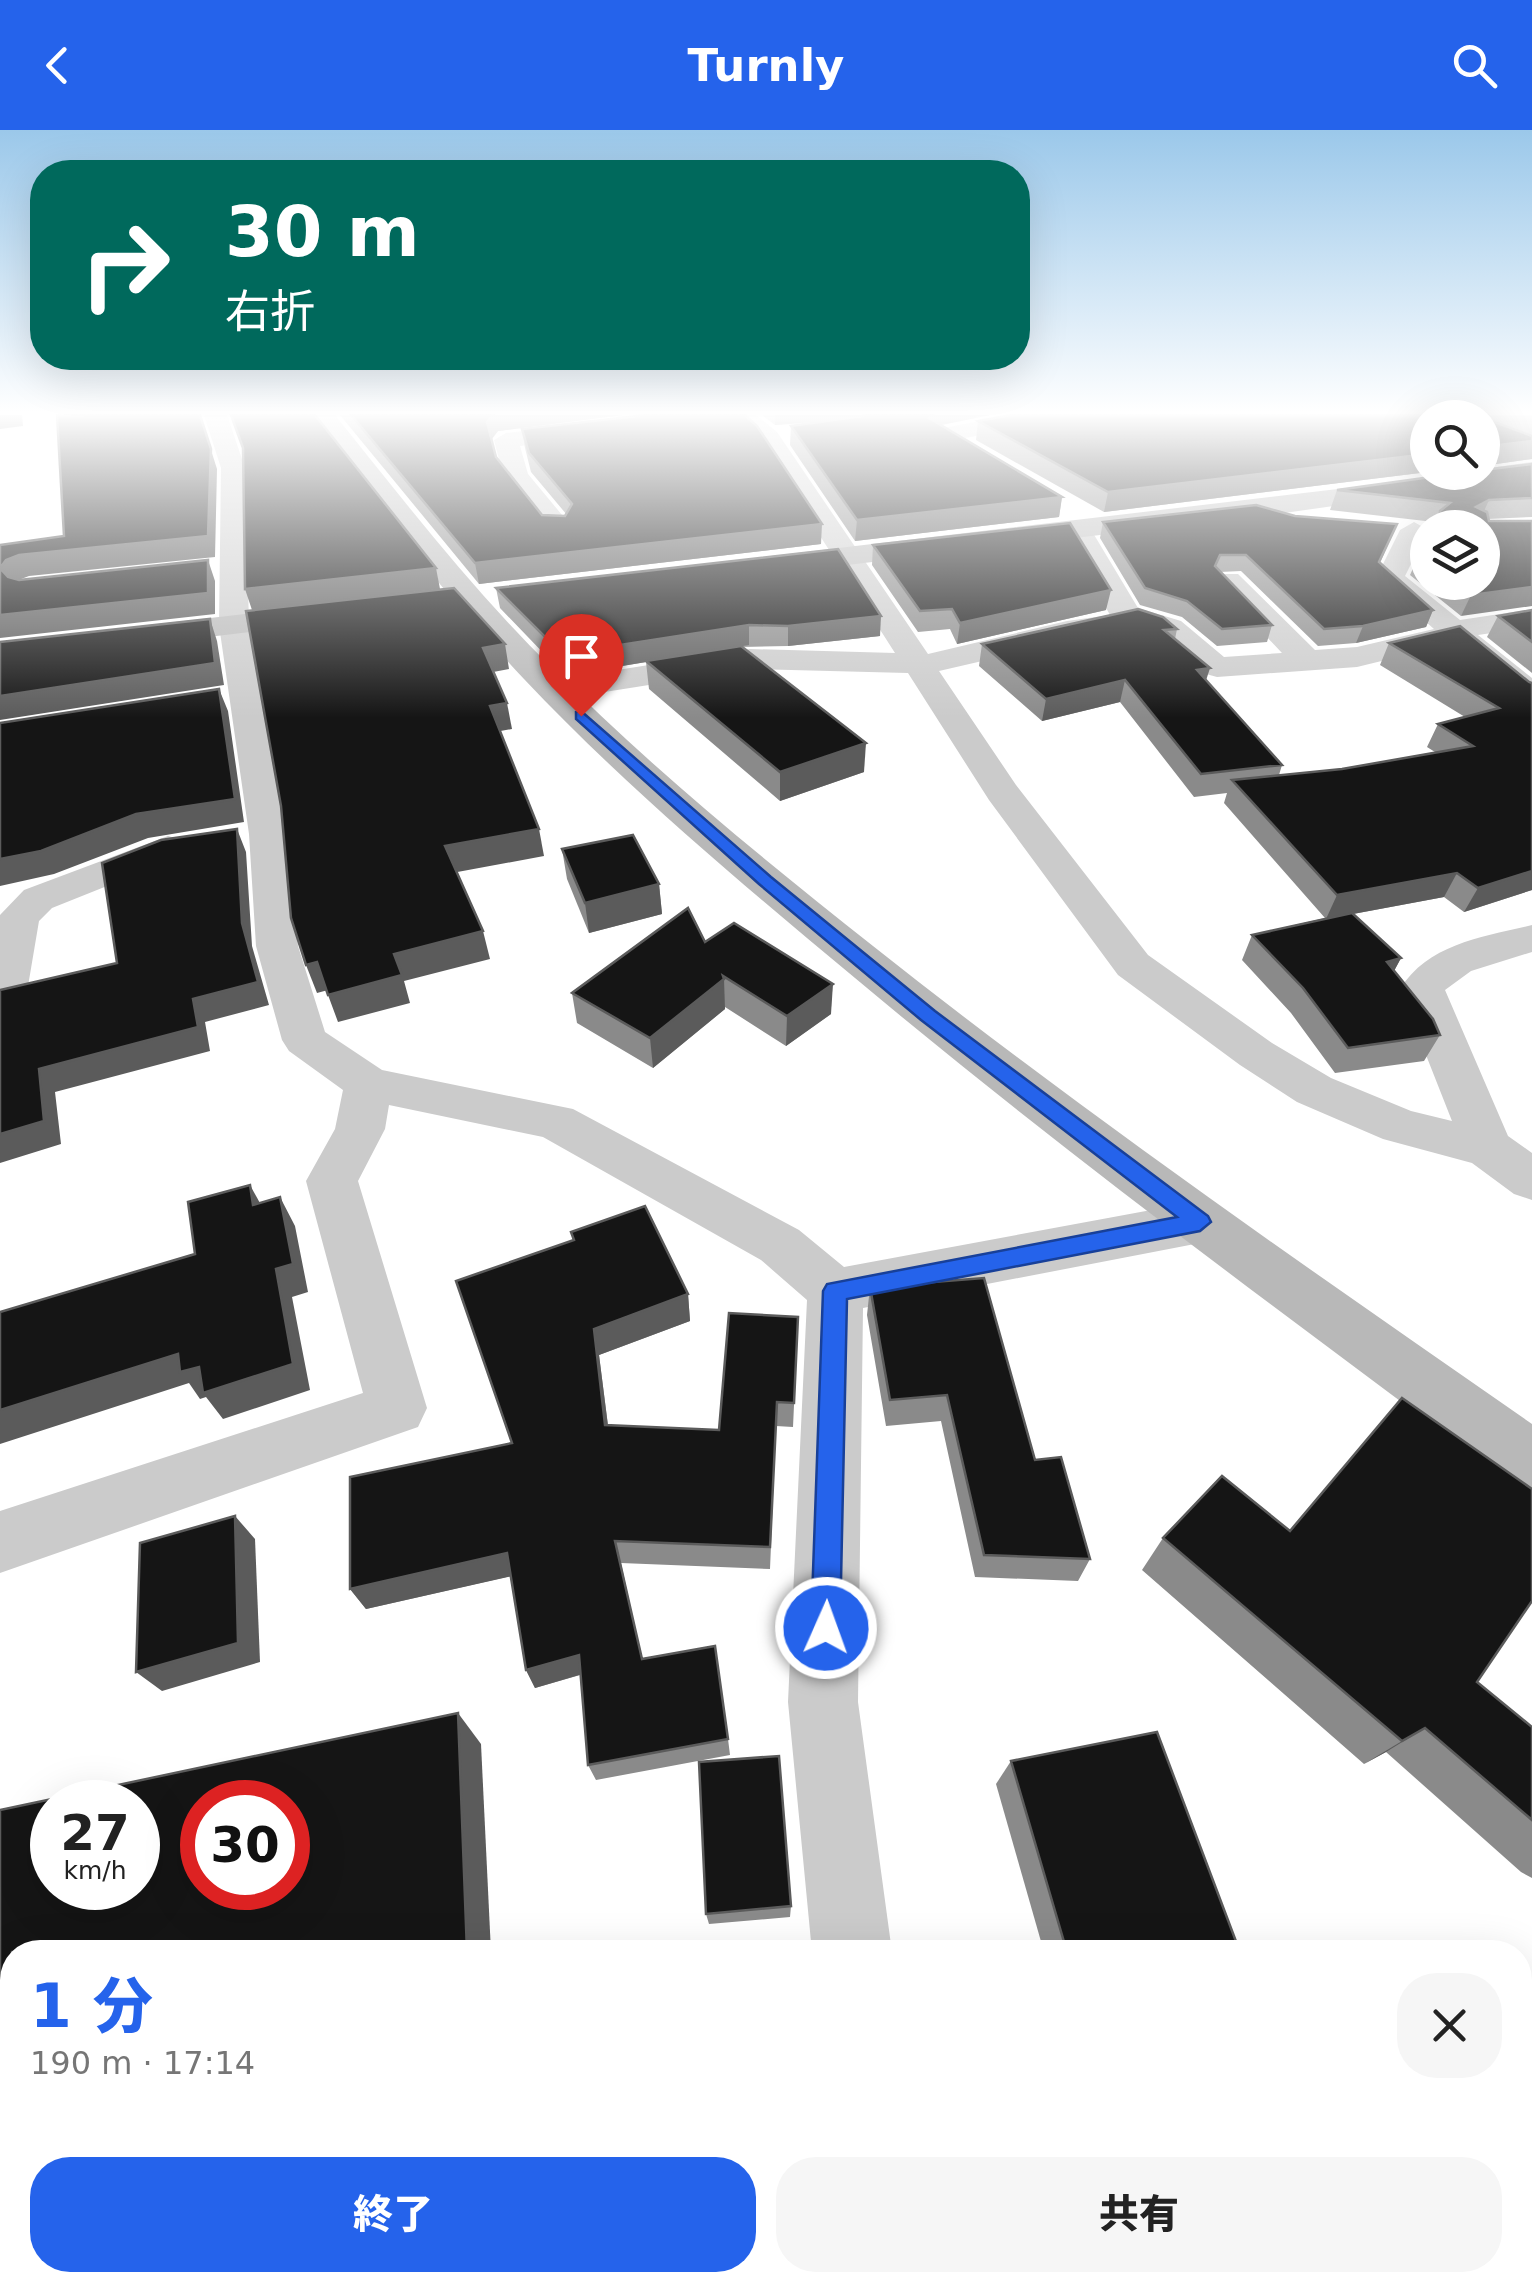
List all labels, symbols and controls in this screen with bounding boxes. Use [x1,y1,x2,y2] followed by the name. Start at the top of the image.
[30,38,85,93] icon: back
[1447,38,1502,93] icon: search
[688,39,844,92] text: Turnly
[225,191,420,273] text: 30 m
[60,200,190,330] icon: right
[225,285,315,338] text: 右折
[1410,400,1500,600] map controls
[1410,400,1500,490] button: search
[1410,510,1500,600] button: layers
[539,614,624,717] pin
[554,629,609,684] icon: arrive
[774,1576,878,1680] position arrow
[180,1780,310,1910] speed limit sign: 30
[60,1804,130,1862] text: 27
[63,1856,127,1885] text: km/h
[30,1971,153,2041] text: 1 分
[1397,1973,1502,2078] button: close
[30,2044,255,2082] text: 190 m · 17:14
[30,2157,756,2272] button: 終了
[776,2157,1502,2272] button: 共有

